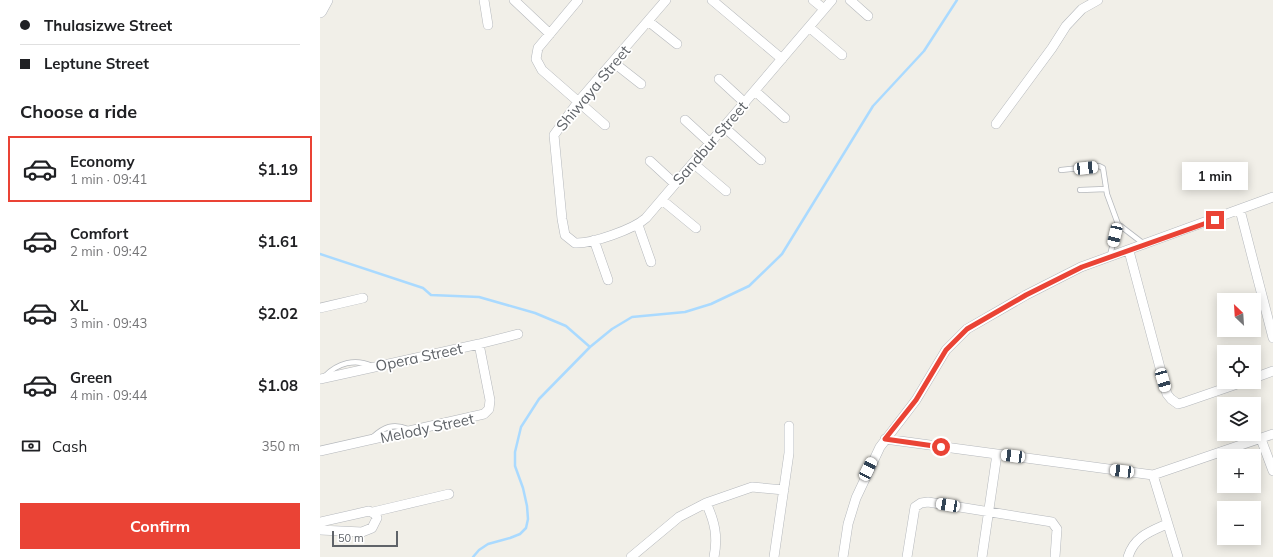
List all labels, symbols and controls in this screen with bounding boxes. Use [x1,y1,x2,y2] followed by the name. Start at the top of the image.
[44,16,172,35] text: Thulasizwe Street
[552,41,634,135] street label: Shiwaya Street
[44,54,149,73] text: Leptune Street
[669,97,751,189] street label: Sandbur Street
[20,100,137,123] text: Choose a ride
[22,151,58,187] icon: car
[70,152,135,171] text: Economy
[258,160,298,179] text: $1.19
[1073,161,1099,175] car
[1182,162,1248,190] callout: 1 min
[1198,168,1232,184] text: 1 min
[70,171,147,187] text: 1 min · 09:41
[1206,211,1224,229] route end
[1106,222,1124,248] car
[22,223,58,259] icon: car
[70,224,128,243] text: Comfort
[258,232,298,251] text: $1.61
[70,243,147,259] text: 2 min · 09:42
[1217,293,1261,337] north arrow
[1217,293,1261,545] map controls
[22,295,58,331] icon: car
[70,296,88,315] text: XL
[258,304,298,323] text: $2.02
[70,315,147,331] text: 3 min · 09:43
[374,339,464,375] street label: Opera Street
[1217,345,1261,389] button: locate
[22,367,58,403] icon: car
[1154,367,1172,393] car
[70,368,112,387] text: Green
[258,376,298,395] text: $1.08
[70,387,147,403] text: 4 min · 09:44
[1217,397,1261,441] button: layers
[378,409,476,447] street label: Melody Street
[20,435,42,457] icon: cash
[52,437,87,456] text: Cash
[262,438,300,454] text: 350 m
[932,438,950,456] route start
[1000,449,1026,463] car
[1217,449,1261,493] button: +
[857,456,879,482] car
[1109,464,1135,478] car
[935,497,961,513] car
[1217,501,1261,545] button: −
[20,503,300,549] button: Confirm
[332,529,398,548] scale bar
[338,531,364,545] text: 50 m

